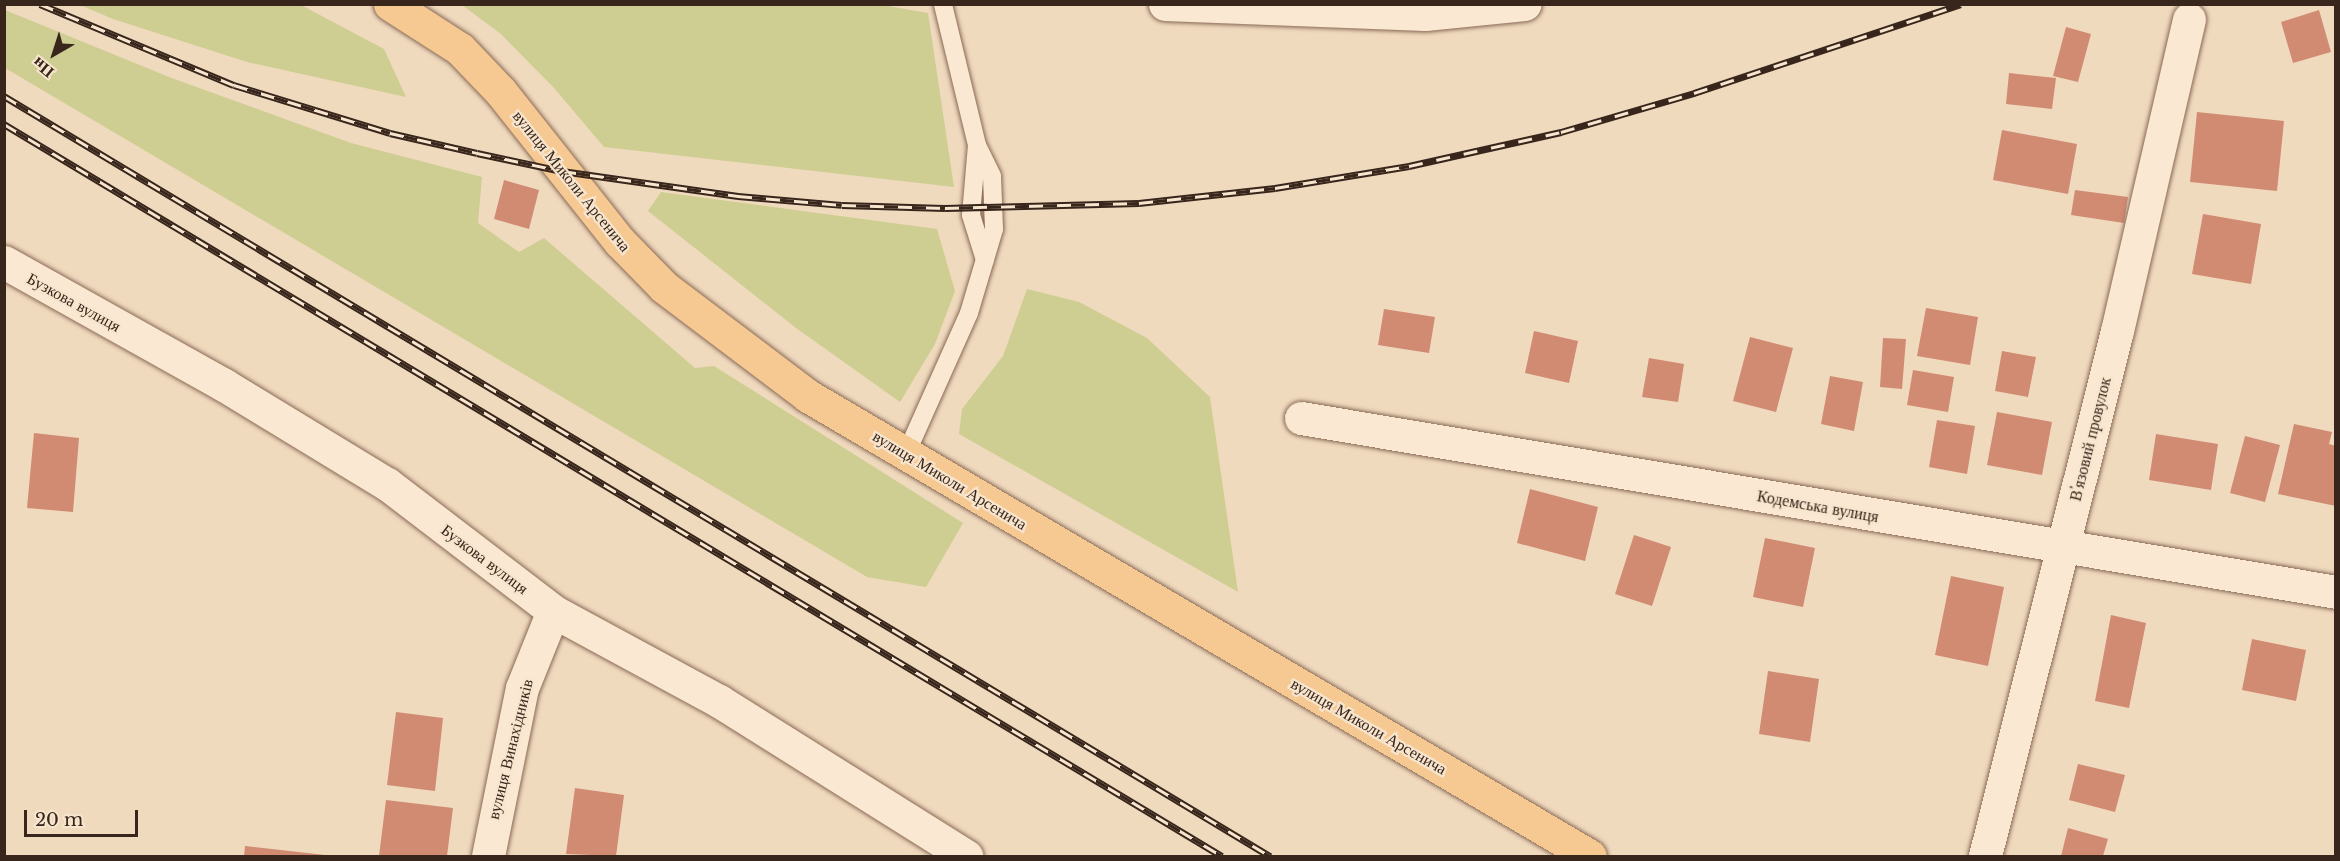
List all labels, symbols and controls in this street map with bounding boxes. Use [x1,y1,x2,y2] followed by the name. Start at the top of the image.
[24,24,84,84] north arrow
[28,53,57,83] text: Пн
[509,106,635,256] street label: вулиця Миколи Арсенича
[24,268,124,336] street label: Бузкова вулиця
[2065,375,2115,503] street label: Вʼязовий провулок
[870,426,1030,534] street label: вулиця Миколи Арсенича
[1756,486,1880,526] street label: Кодемська вулиця
[438,520,532,598] street label: Бузкова вулиця
[1288,674,1450,778] street label: вулиця Миколи Арсенича
[483,677,537,821] street label: вулиця Винахідників
[27,798,141,836] scale bar
[35,809,83,831] text: 20 m

